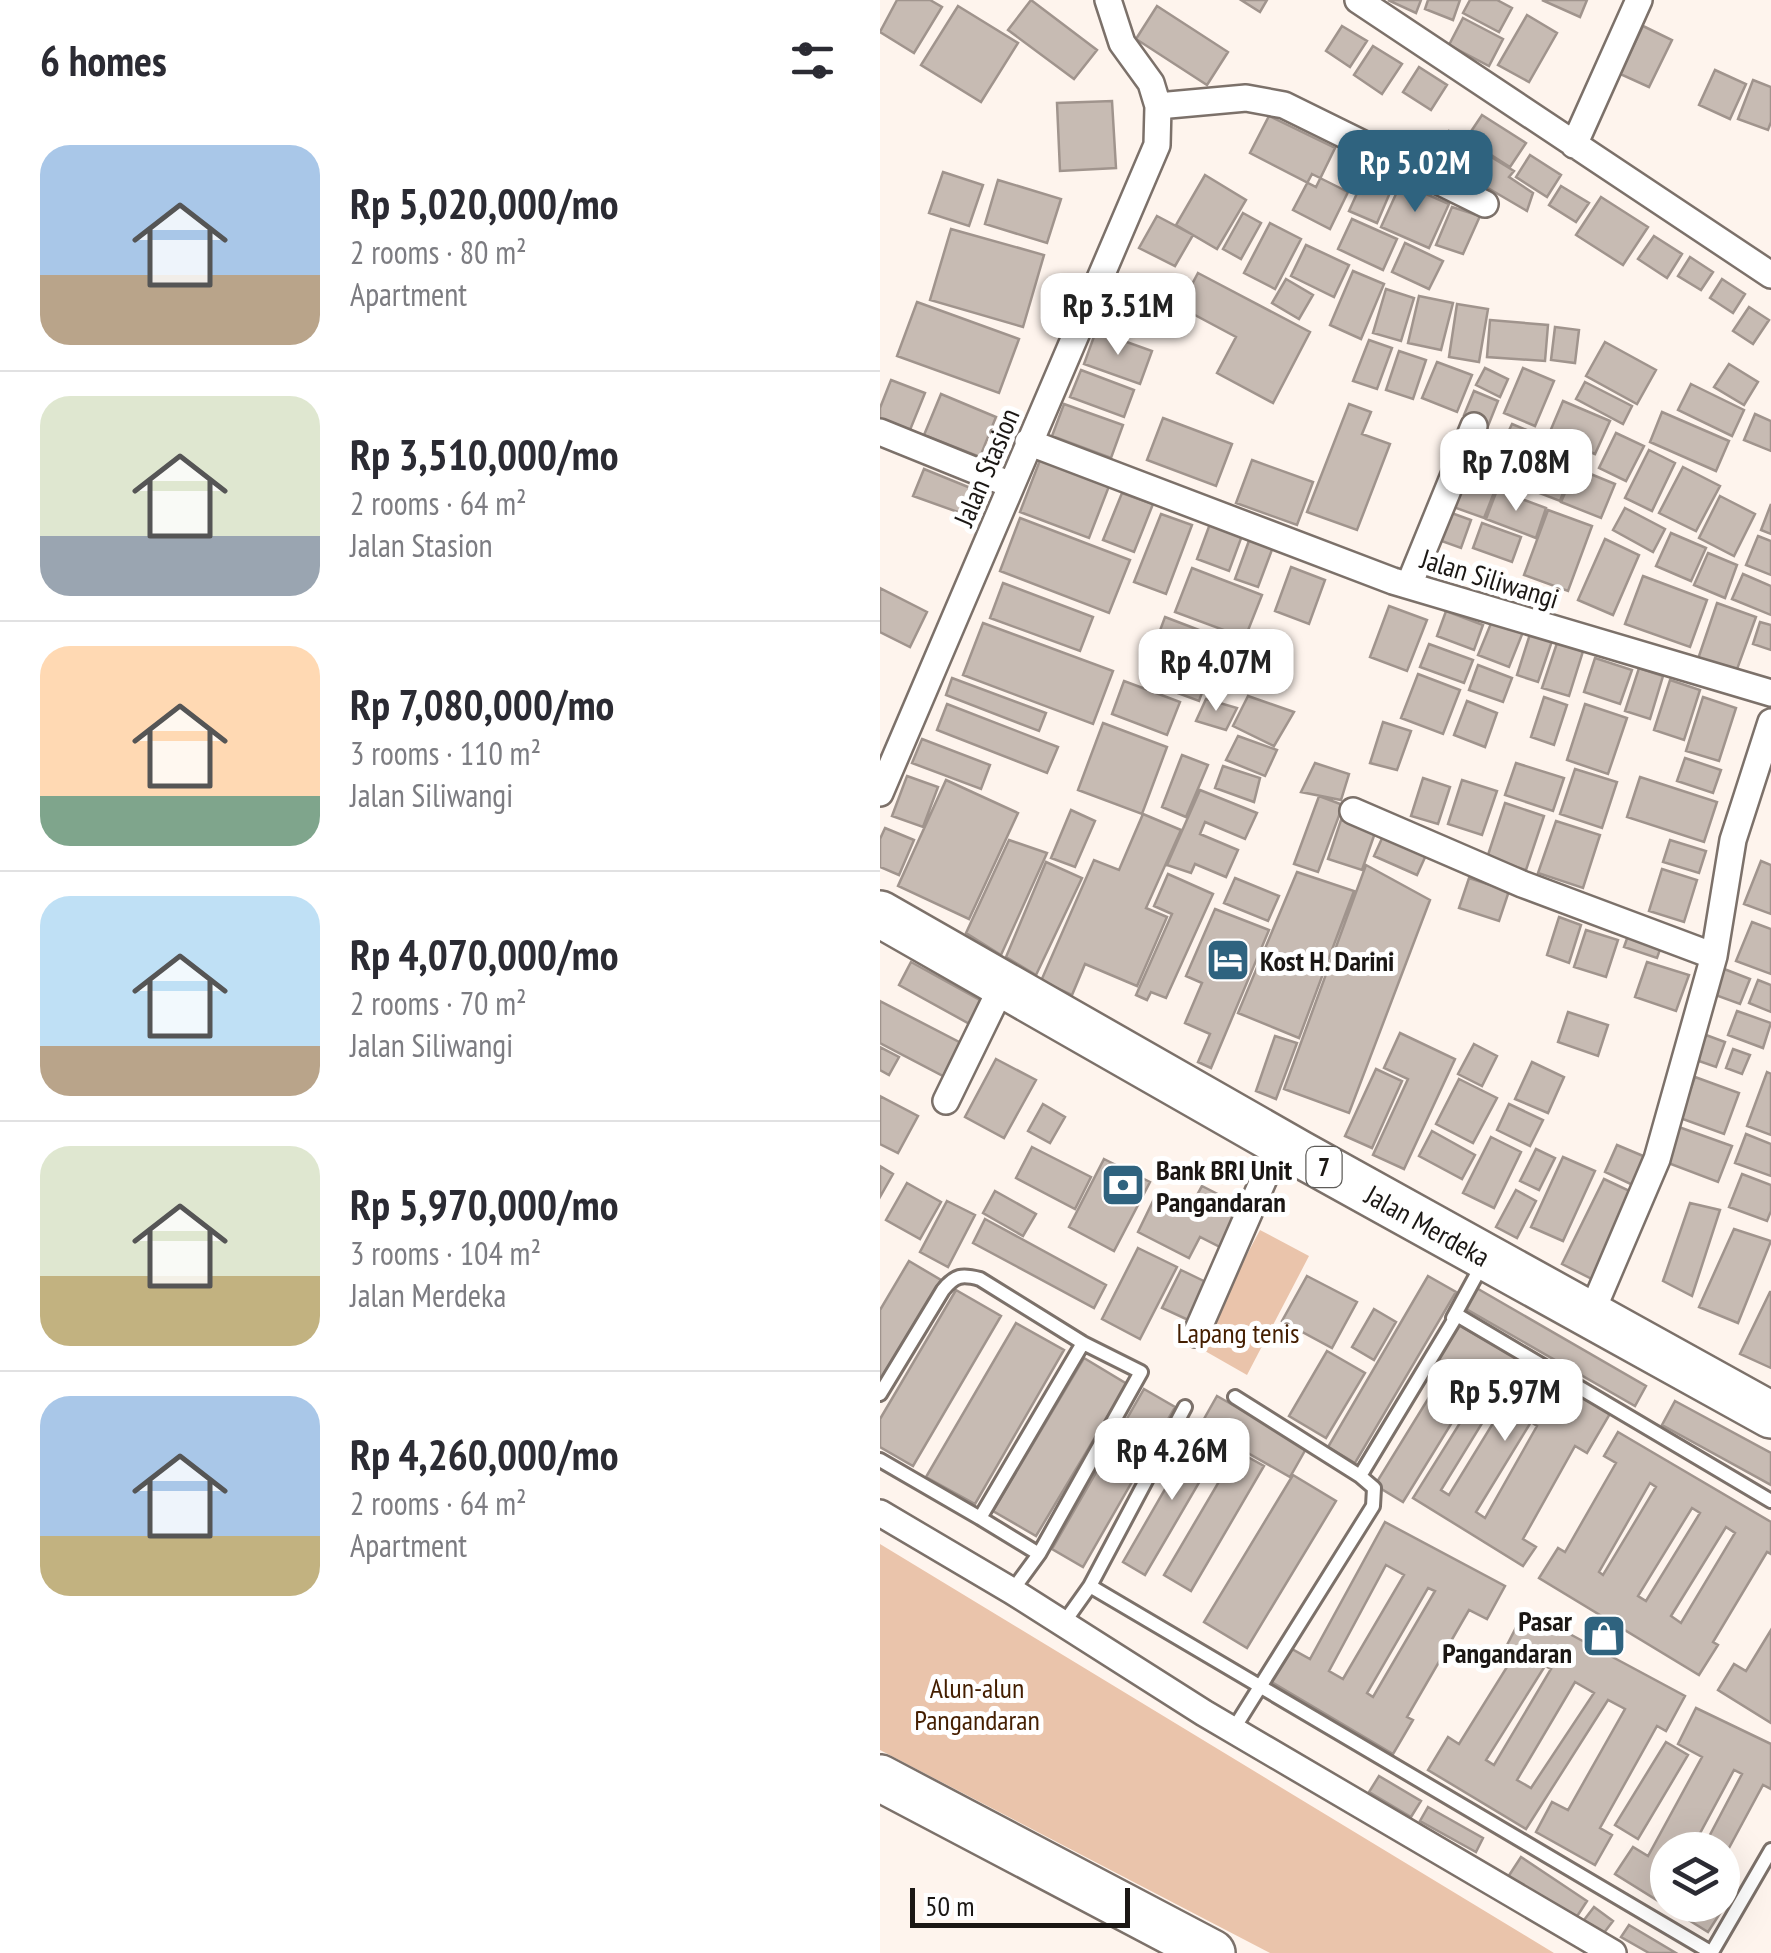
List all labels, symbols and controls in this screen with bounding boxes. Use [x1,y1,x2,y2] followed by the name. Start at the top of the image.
[40,33,167,88] text: 6 homes
[785,33,840,88] icon: filters
[1312,130,1518,215] pin: Rp 5.02M
[1360,141,1470,183] text: Rp 5.02M
[350,176,618,231] text: Rp 5,020,000/mo
[120,185,240,305] icon: home
[350,231,527,273] text: 2 rooms · 80 m²
[350,273,467,315] text: Apartment
[1015,273,1221,358] pin: Rp 3.51M
[1063,284,1173,326] text: Rp 3.51M
[944,402,1027,533] street label: Jalan Stasion
[350,427,618,482] text: Rp 3,510,000/mo
[1413,429,1619,514] pin: Rp 7.08M
[120,436,240,556] icon: home
[1462,440,1570,482] text: Rp 7.08M
[350,482,527,524] text: 2 rooms · 64 m²
[350,524,493,566] text: Jalan Stasion
[1415,539,1564,617] street label: Jalan Siliwangi
[1113,629,1319,714] pin: Rp 4.07M
[1161,640,1271,682] text: Rp 4.07M
[350,677,614,732] text: Rp 7,080,000/mo
[120,686,240,806] icon: home
[350,732,541,774] text: 3 rooms · 110 m²
[350,774,513,816] text: Jalan Siliwangi
[350,927,618,982] text: Rp 4,070,000/mo
[120,936,240,1056] icon: home
[1205,937,1251,983] hotel icon: Kost H. Darini
[1260,942,1394,979] place label: Kost H. Darini
[350,982,527,1024] text: 2 rooms · 70 m²
[350,1024,513,1066] text: Jalan Siliwangi
[1306,1147,1342,1187] road number: 7
[1156,1151,1292,1220] place label: Bank BRI Unit Pangandaran
[1100,1162,1146,1208] bank icon: Bank BRI Unit Pangandaran
[1358,1175,1497,1274] street label: Jalan Merdeka
[350,1177,618,1232] text: Rp 5,970,000/mo
[120,1186,240,1306] icon: home
[350,1232,541,1274] text: 3 rooms · 104 m²
[350,1274,506,1316] text: Jalan Merdeka
[1176,1314,1300,1351] park label: Lapang tenis
[1402,1359,1608,1444] pin: Rp 5.97M
[1450,1370,1560,1412] text: Rp 5.97M
[1069,1418,1275,1503] pin: Rp 4.26M
[350,1427,618,1482] text: Rp 4,260,000/mo
[1117,1429,1227,1471] text: Rp 4.26M
[120,1436,240,1556] icon: home
[350,1482,527,1524] text: 2 rooms · 64 m²
[350,1524,467,1566] text: Apartment
[1442,1602,1573,1671] place label: Pasar Pangandaran
[1581,1613,1627,1659] shop icon: Pasar Pangandaran
[914,1669,1040,1738] park label: Alun-alun Pangandaran
[1650,1832,1740,1922] map controls
[1650,1832,1740,1922] button: layers
[910,1883,1130,1928] scale bar
[925,1887,974,1924] text: 50 m

